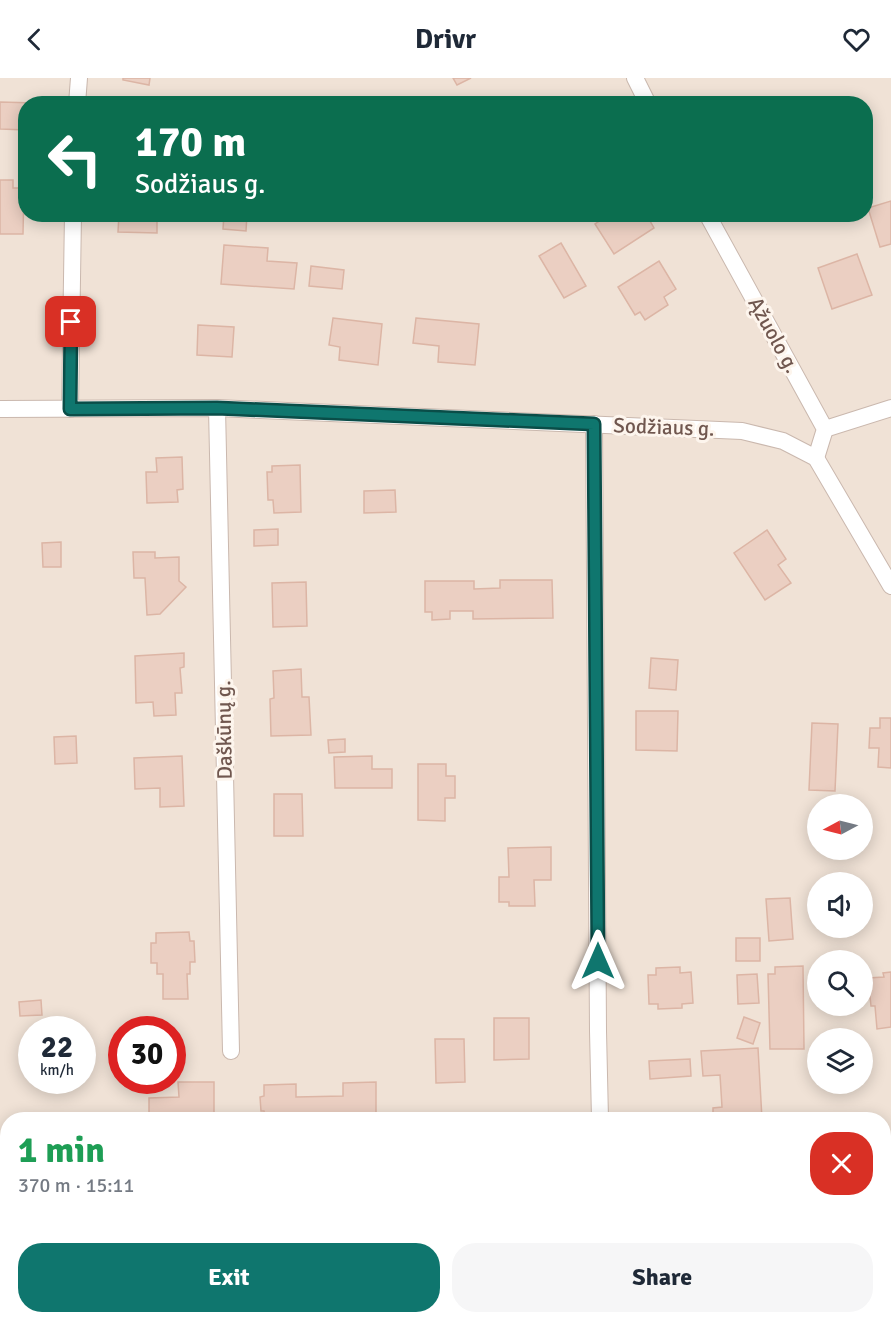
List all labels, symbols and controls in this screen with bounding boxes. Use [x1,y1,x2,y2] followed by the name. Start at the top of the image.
[18,23,51,56] icon: back
[415,23,476,56] text: Drivr
[840,23,873,56] icon: heart
[135,117,246,168] text: 170 m
[36,120,114,198] icon: left
[135,168,265,201] text: Sodžiaus g.
[743,293,805,377] street label: Ąžuolo g.
[45,296,96,347] pin
[54,305,87,338] icon: arrive
[613,412,715,442] street label: Sodžiaus g.
[210,680,238,780] street label: Daškūnų g.
[807,794,873,860] north arrow
[807,794,873,1094] map controls
[807,872,873,938] button: sound
[566,929,630,993] position arrow
[807,950,873,1016] button: search
[108,1016,186,1094] speed limit sign: 30
[807,1028,873,1094] button: layers
[41,1029,73,1066] text: 22
[40,1061,74,1079] text: km/h
[18,1128,105,1173] text: 1 min
[810,1132,873,1195] button: close
[18,1173,134,1198] text: 370 m · 15:11
[18,1243,440,1312] button: Exit
[452,1243,873,1312] button: Share

